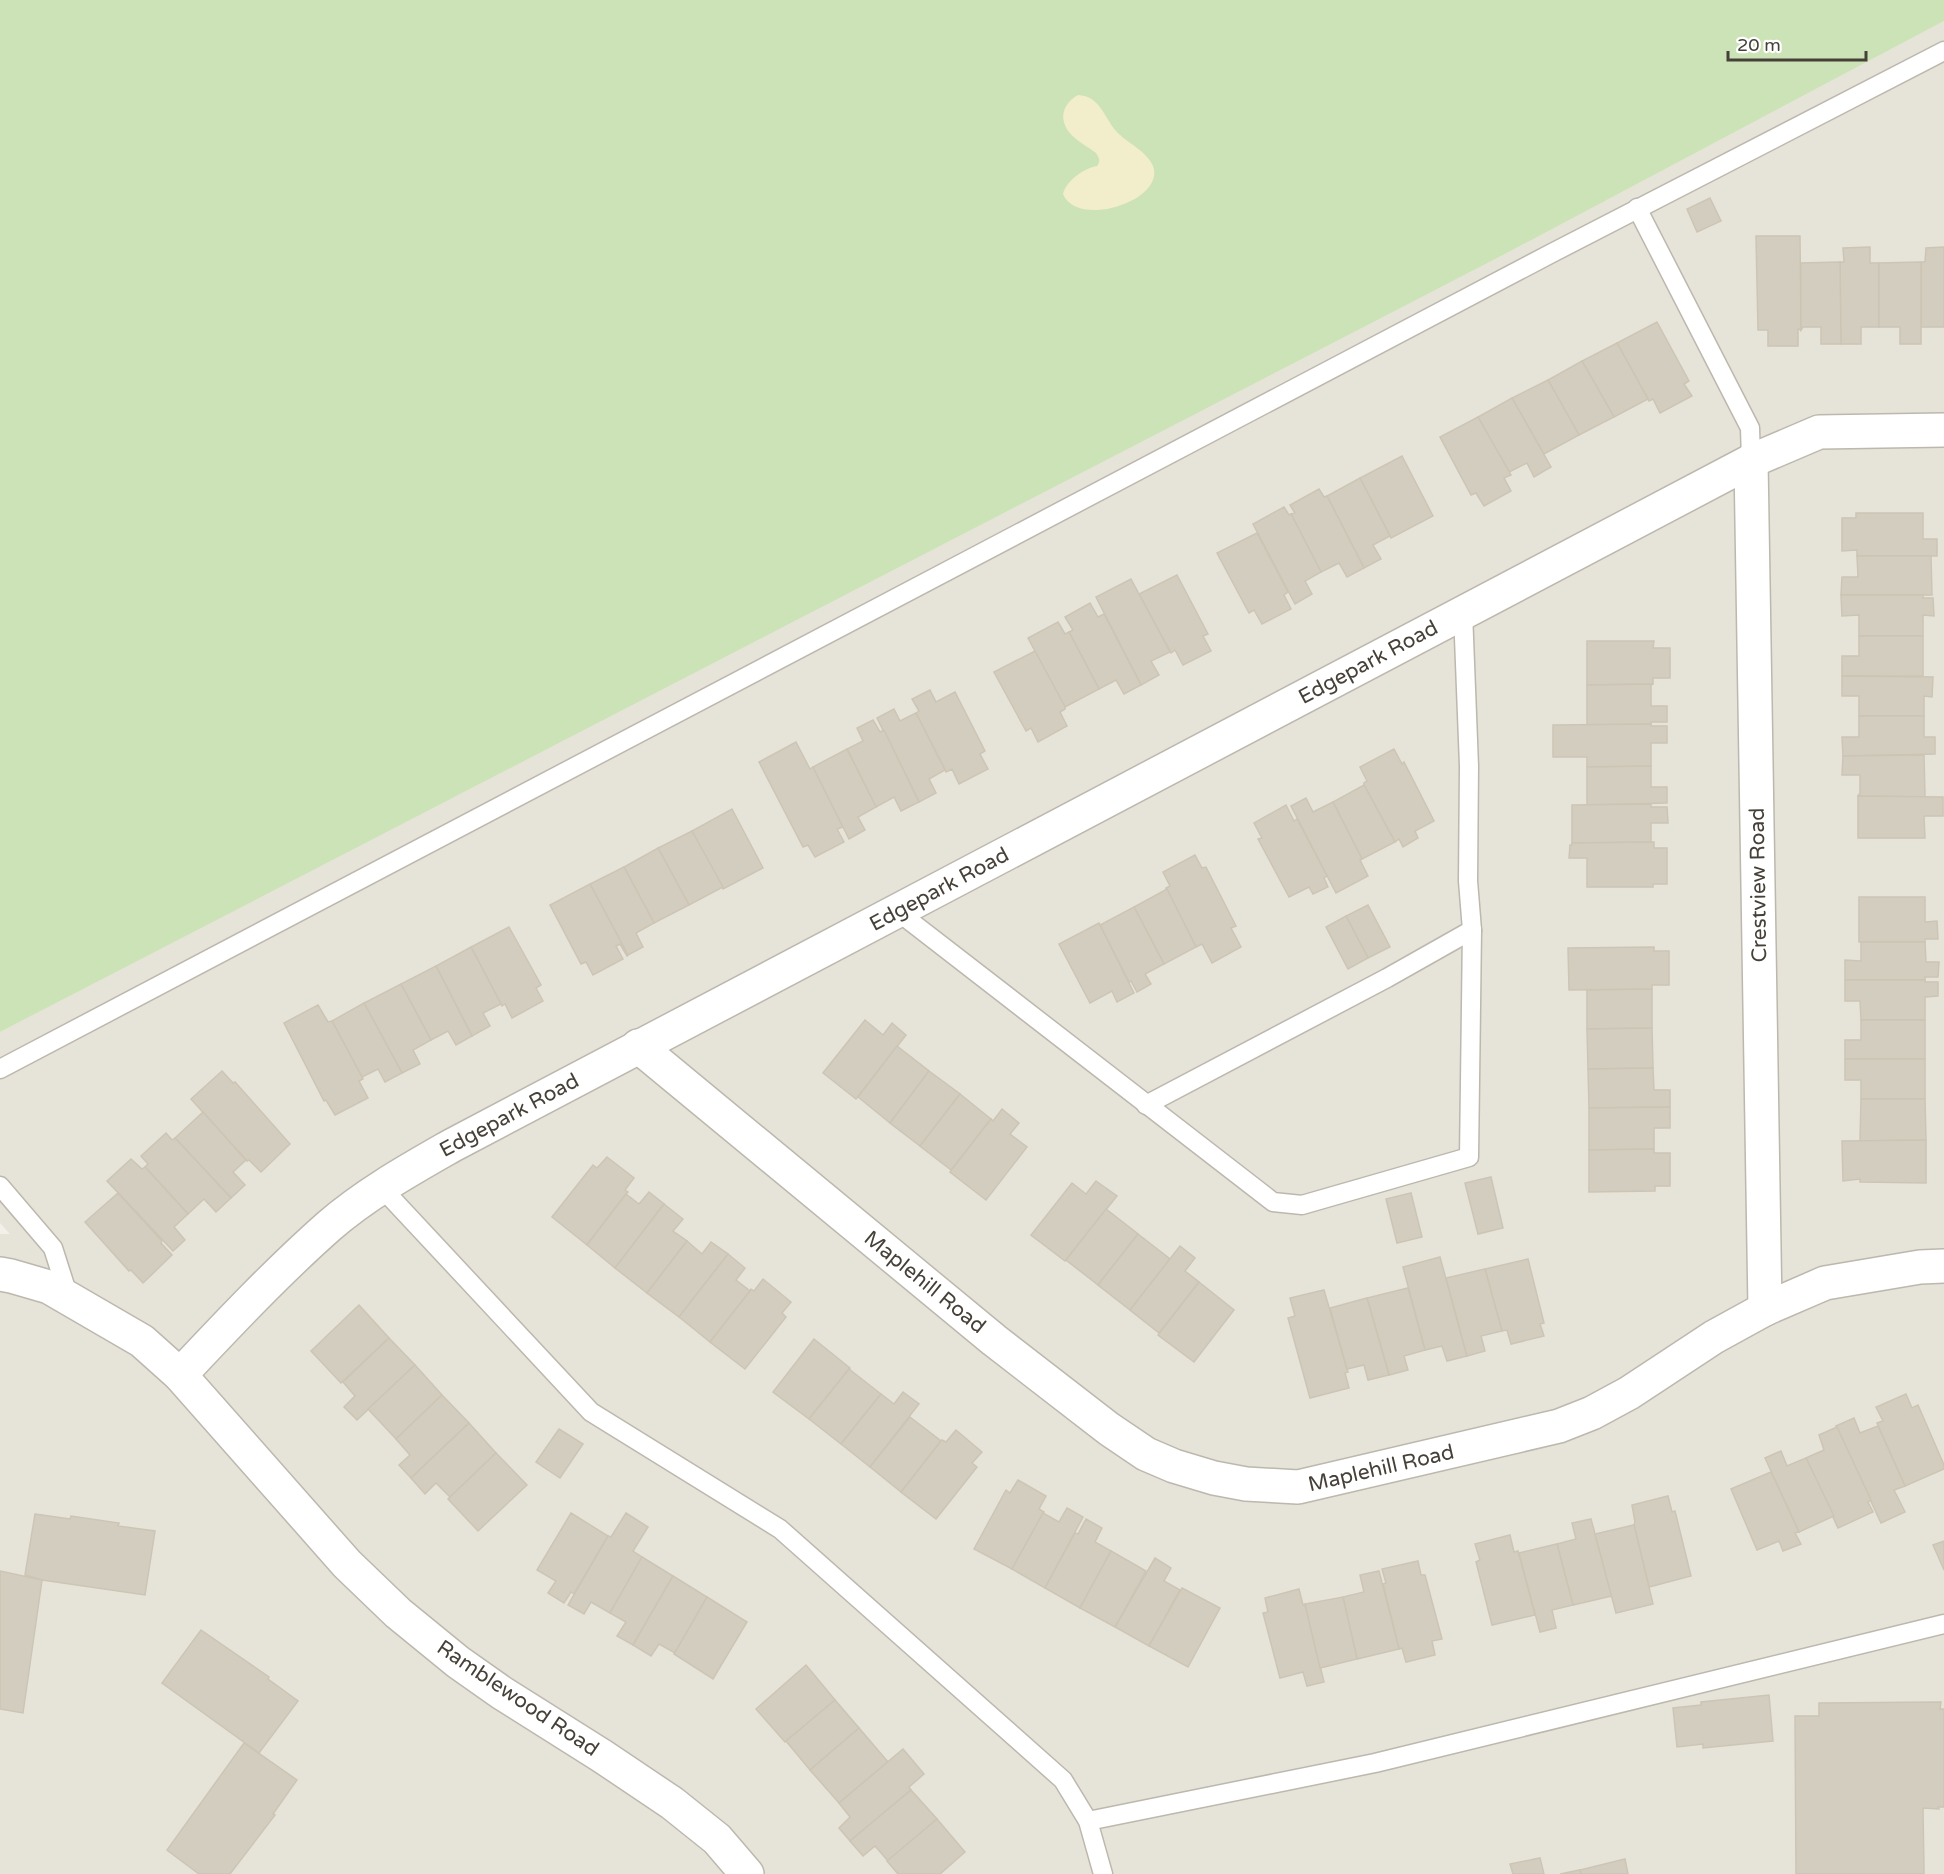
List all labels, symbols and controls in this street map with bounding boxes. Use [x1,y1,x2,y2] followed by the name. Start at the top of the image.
[1728,24,1866,62] scale bar
[1737,34,1781,56] text: 20 m
[1294,615,1442,710] street label: Edgepark Road
[1745,807,1772,963] street label: Crestview Road
[865,842,1013,937] street label: Edgepark Road
[435,1068,583,1163] street label: Edgepark Road
[859,1226,991,1339] street label: Maplehill Road
[1306,1440,1457,1497] street label: Maplehill Road
[432,1635,603,1762] street label: Ramblewood Road

